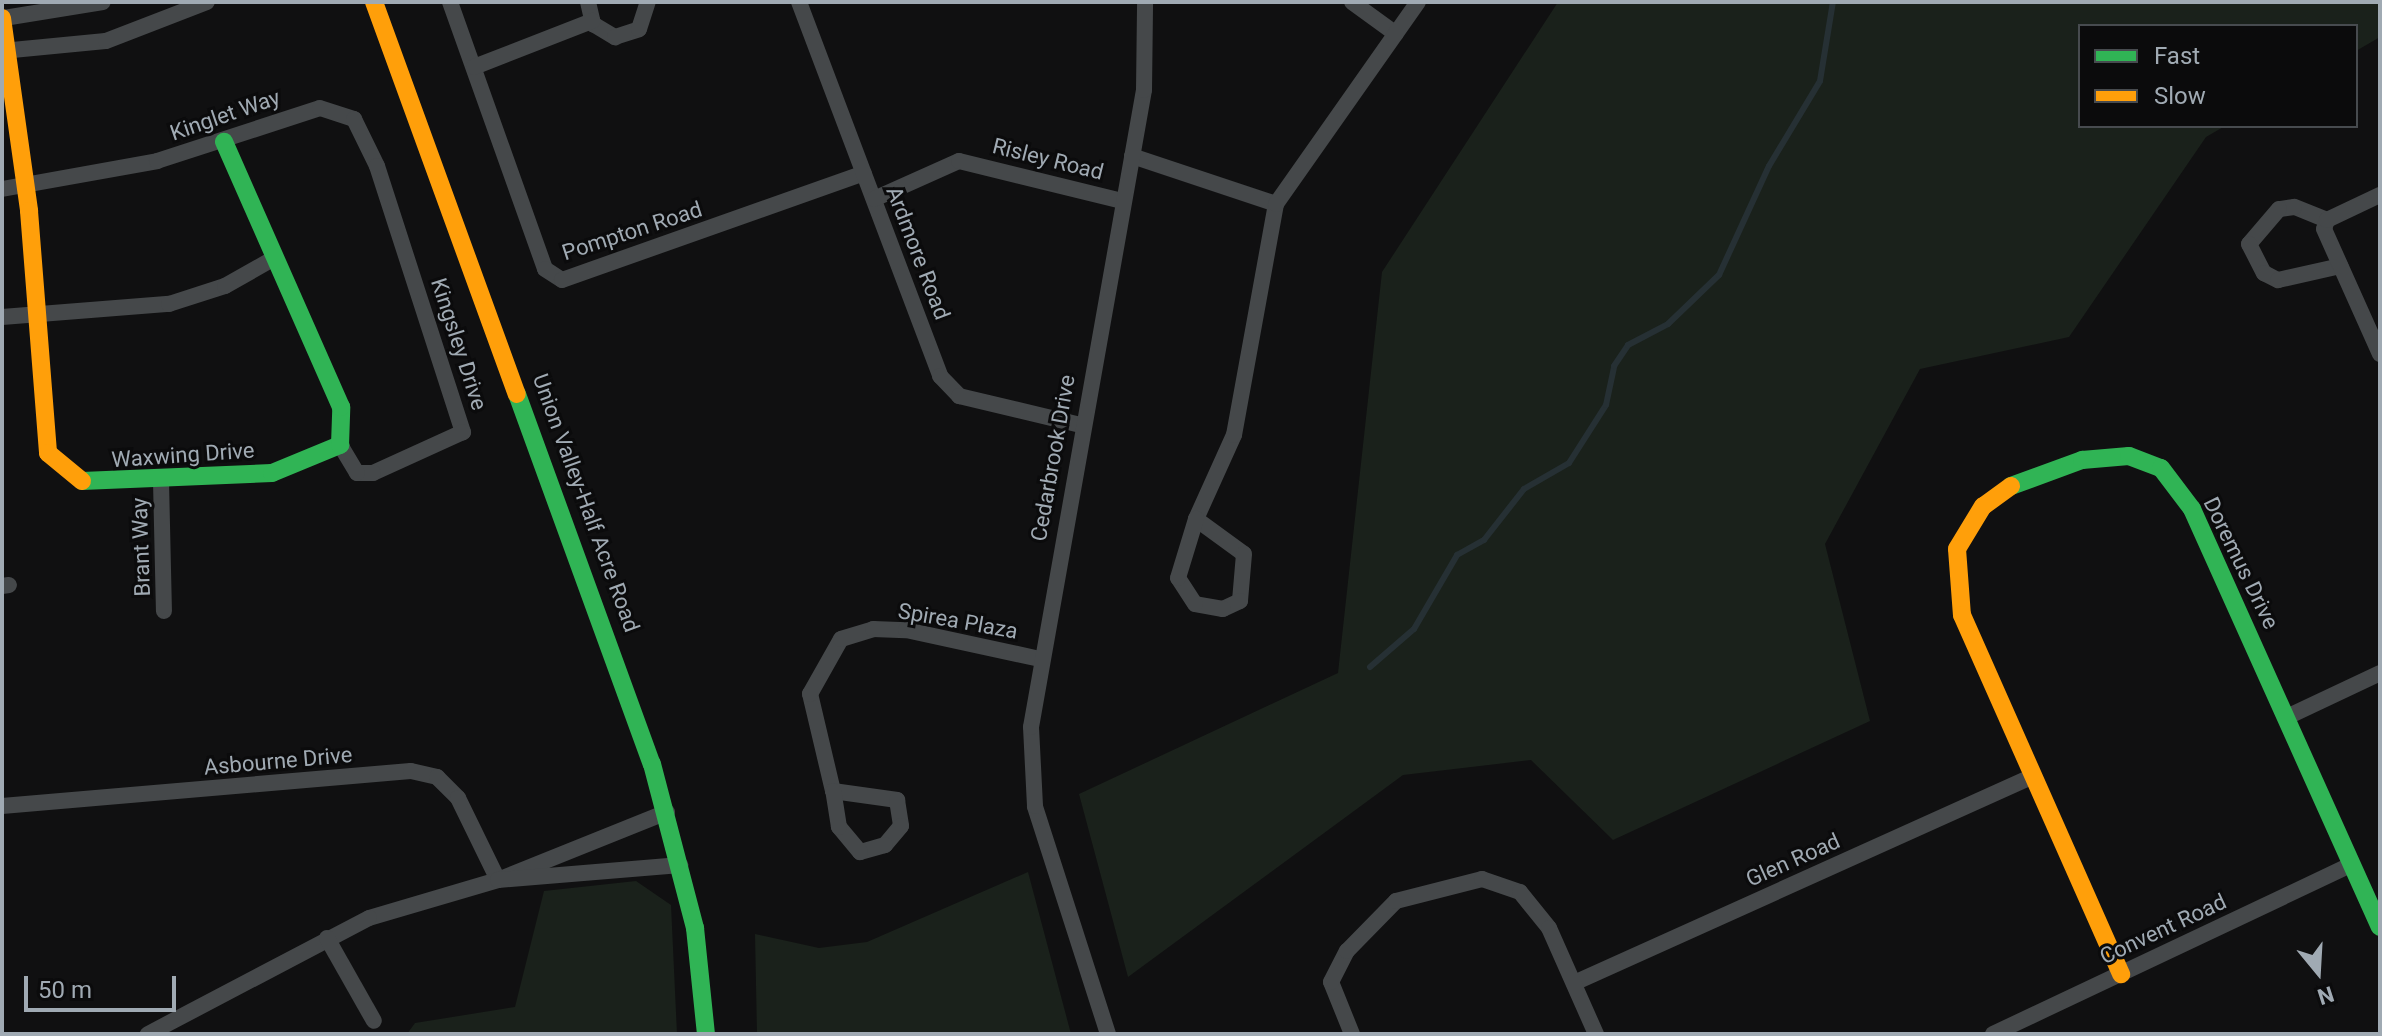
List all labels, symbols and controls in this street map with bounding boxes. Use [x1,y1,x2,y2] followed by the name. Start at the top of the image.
[2078,24,2358,128] legend
[2154,42,2200,70] text: Fast
[2154,82,2206,110] text: Slow
[166,84,284,146] street label: Kinglet Way
[990,132,1106,186] street label: Risley Road
[880,183,956,323] street label: Ardmore Road
[559,196,705,266] street label: Pompton Road
[425,275,493,413] street label: Kingsley Drive
[527,370,645,636] street label: Union Valley-Half Acre Road
[1025,373,1081,543] street label: Cedarbrook Drive
[111,437,255,473] street label: Waxwing Drive
[2198,493,2284,633] street label: Doremus Drive
[126,497,156,597] street label: Brant Way
[896,597,1020,645] street label: Spirea Plaza
[203,741,353,781] street label: Asbourne Drive
[1742,828,1844,892] street label: Glen Road
[2096,888,2230,970] street label: Convent Road
[2278,932,2358,1012] north arrow
[28,960,180,1010] scale bar
[38,976,92,1004] text: 50 m
[2314,981,2337,1010] text: N

